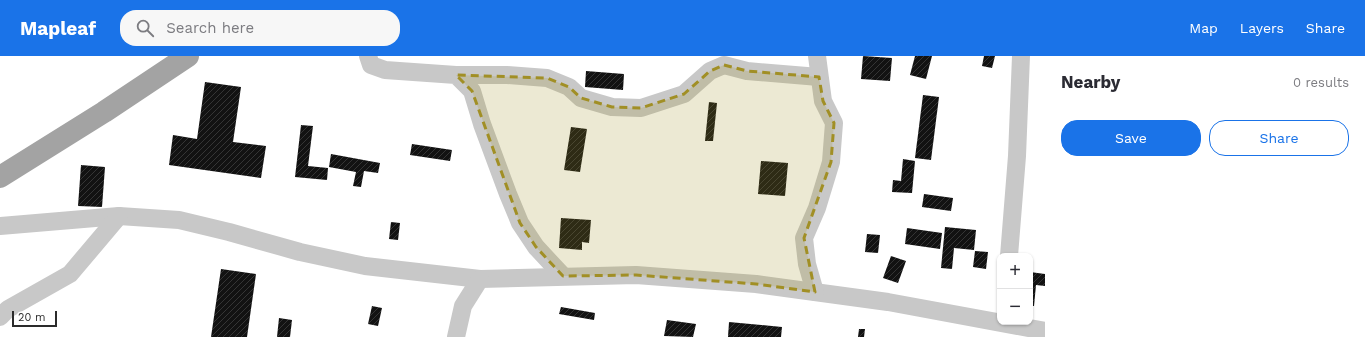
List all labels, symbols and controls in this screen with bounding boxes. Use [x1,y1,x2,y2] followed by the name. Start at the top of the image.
[120,10,400,46] search box
[20,17,96,40] text: Mapleaf
[134,17,156,39] icon: search
[166,19,254,37] text: Search here
[1189,20,1218,36] text: Map
[1240,20,1284,36] text: Layers
[1306,20,1345,36] text: Share
[1061,72,1120,92] text: Nearby
[1293,75,1349,90] text: 0 results
[1061,120,1201,156] button: Save
[1209,120,1349,156] button: Share
[997,253,1033,325] map controls
[997,253,1033,289] button: +
[997,289,1033,325] button: −
[12,309,57,328] scale bar
[18,311,46,324] text: 20 m

